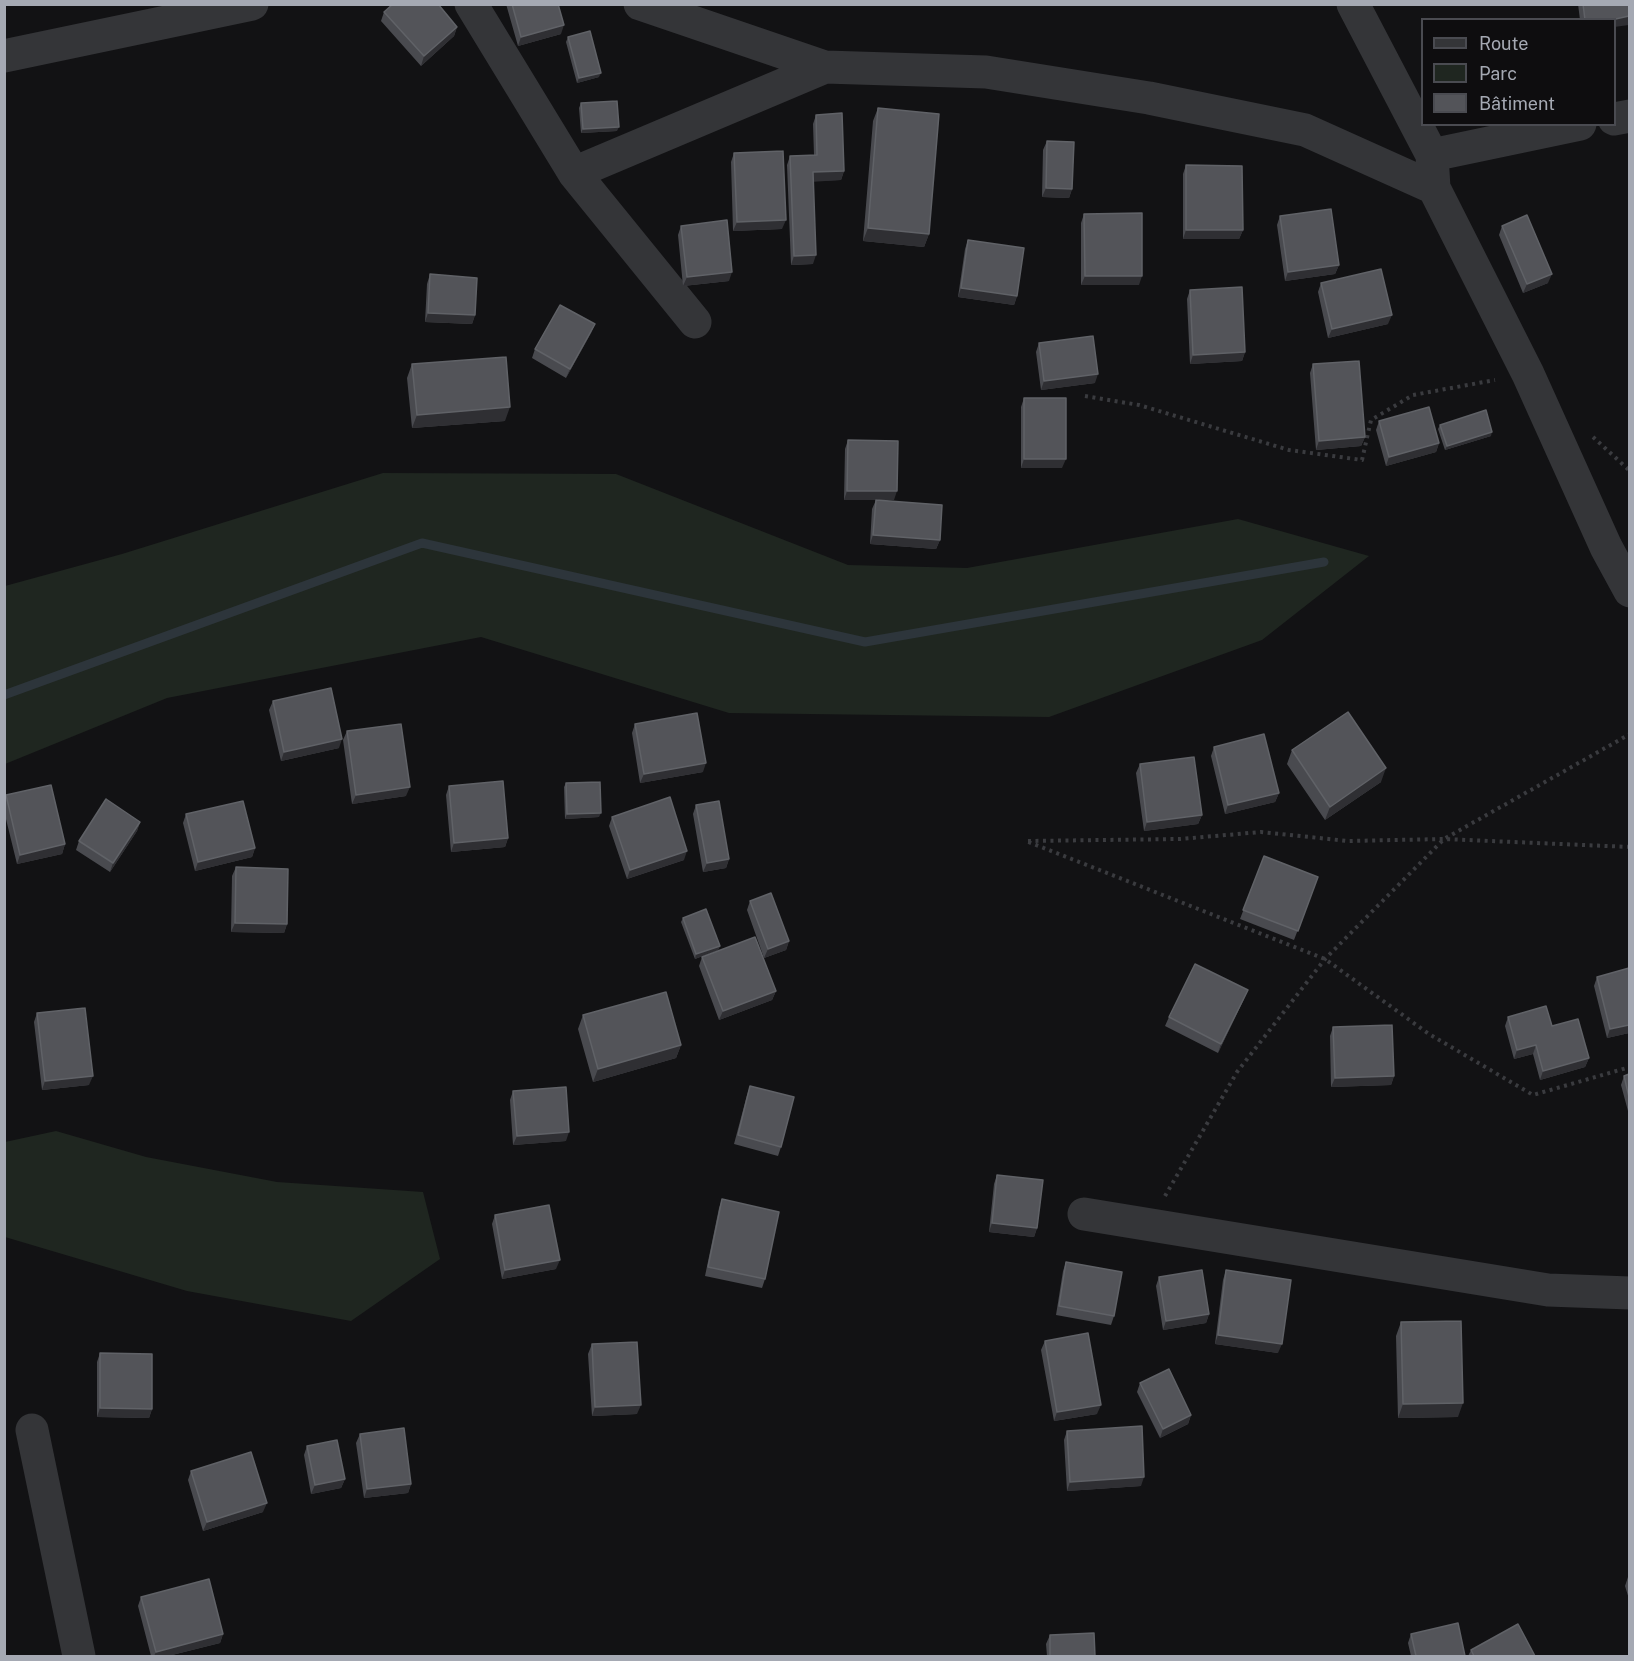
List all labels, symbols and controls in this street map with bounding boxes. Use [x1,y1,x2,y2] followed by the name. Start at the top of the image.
[1421,18,1616,126] legend
[1479,33,1528,54] text: Route
[1479,63,1517,84] text: Parc
[1479,93,1555,114] text: Bâtiment

